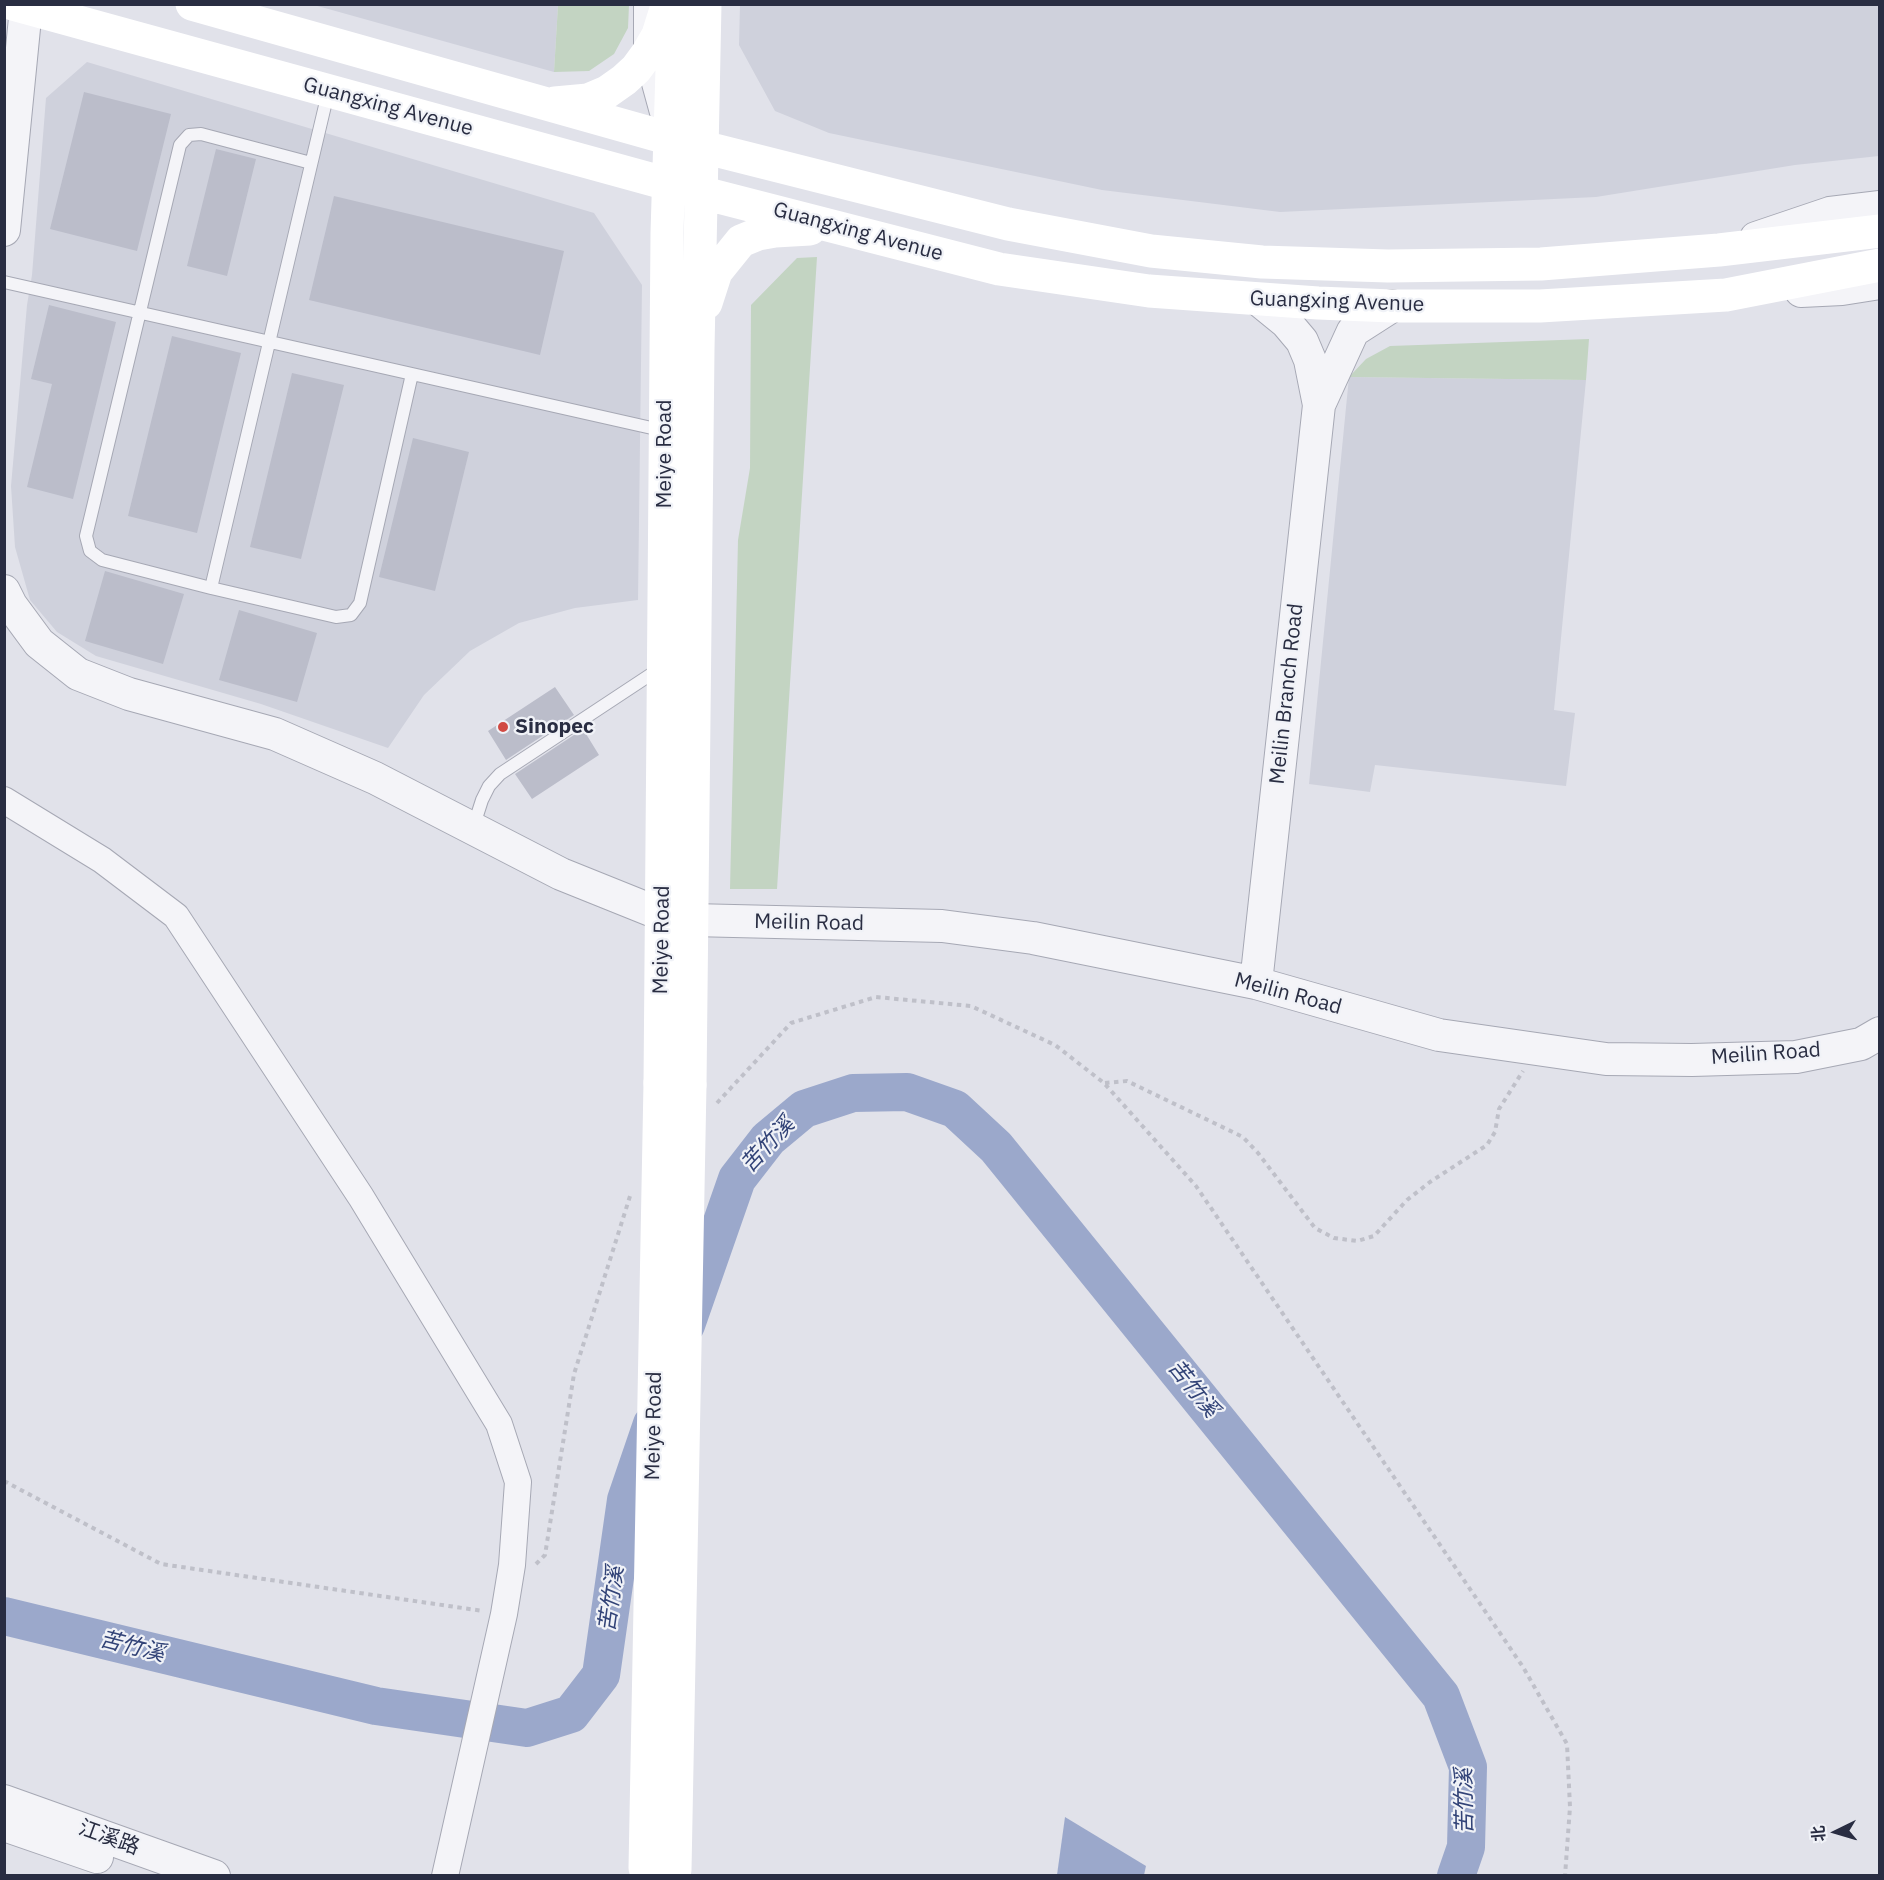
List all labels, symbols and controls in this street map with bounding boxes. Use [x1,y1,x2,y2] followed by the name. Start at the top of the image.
[300,72,476,142] street label: Guangxing Avenue
[770,197,946,267] street label: Guangxing Avenue
[1249,286,1425,318] street label: Guangxing Avenue
[652,400,678,508] street label: Meiye Road
[1265,602,1309,786] street label: Meilin Branch Road
[515,714,594,740] place label: Sinopec
[496,720,510,734] marker: Sinopec
[648,885,676,995] street label: Meiye Road
[754,909,864,937] street label: Meilin Road
[1232,968,1344,1020] street label: Meilin Road
[1710,1038,1822,1070] street label: Meilin Road
[736,1112,800,1178] water label: 苦竹溪
[1162,1355,1224,1423] water label: 苦竹溪
[640,1371,668,1481] street label: Meiye Road
[594,1564,630,1634] water label: 苦竹溪
[97,1626,167,1668] water label: 苦竹溪
[1451,1768,1479,1834] water label: 苦竹溪
[1806,1802,1866,1862] north arrow
[75,1815,143,1861] street label: 江溪路
[1807,1825,1829,1842] text: 北

